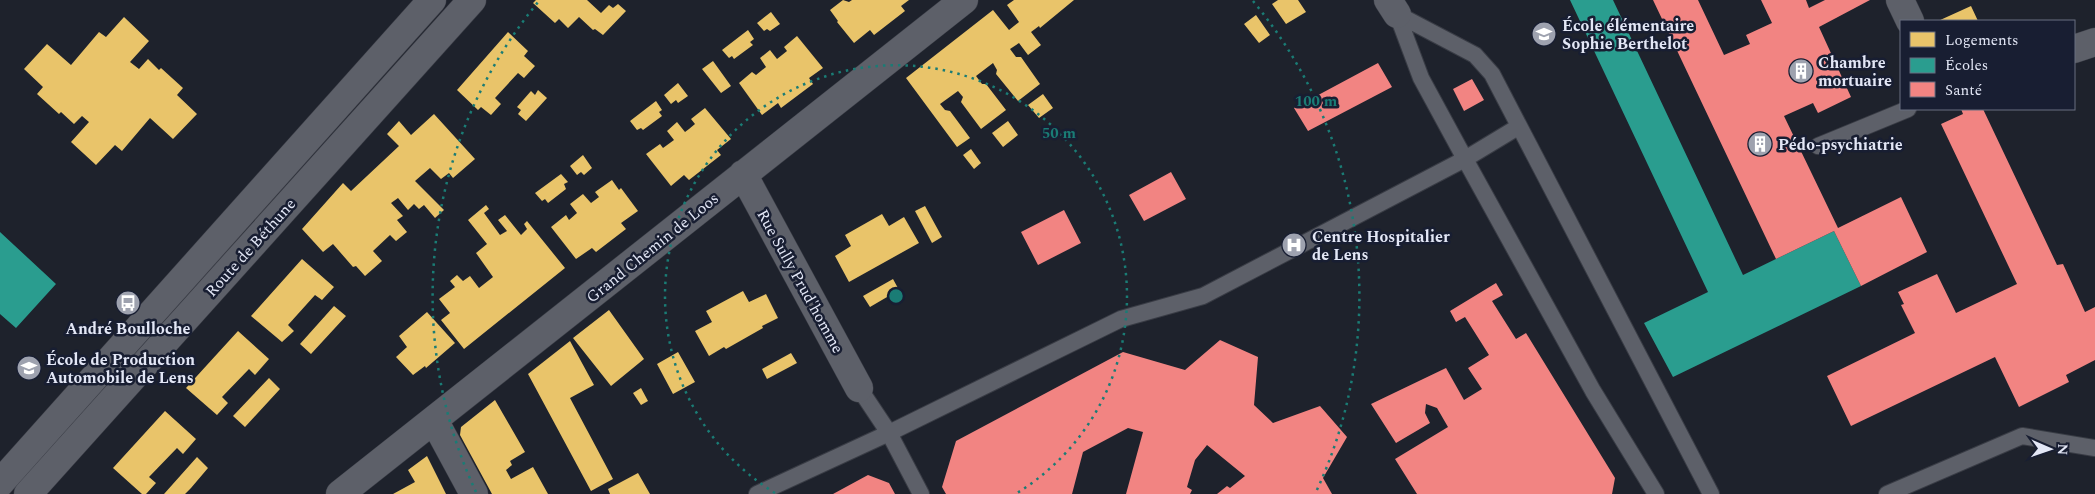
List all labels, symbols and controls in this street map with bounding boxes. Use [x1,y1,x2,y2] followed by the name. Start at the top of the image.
[1562,14,1694,56] place label: École élémentaire Sophie Berthelot
[1900,20,2075,110] legend
[1531,21,1557,47] school or university icon: École élémentaire Sophie Berthelot
[1945,29,2019,52] text: Logements
[1818,51,1892,93] place label: Chambre mortuaire
[1945,54,1988,77] text: Écoles
[1788,58,1814,84] building icon: Chambre mortuaire
[1945,79,1982,102] text: Santé
[1295,90,1338,113] text: 100 m
[1042,122,1077,145] text: 50 m
[1747,131,1773,157] building icon: Pédo-psychiatrie
[1778,133,1903,157] place label: Pédo-psychiatrie
[581,187,724,309] street label: Grand Chemin de Loos
[200,193,302,302] street label: Route de Béthune
[751,205,850,358] street label: Rue Sully Prud'homme
[1312,225,1450,267] place label: Centre Hospitalier de Lens
[1281,232,1307,258] hospital icon: Centre Hospitalier de Lens
[887,287,905,305] centre of rings
[115,290,141,316] bus stop icon: André Boulloche
[66,317,191,341] place label: André Boulloche
[46,348,195,390] place label: École de Production Automobile de Lens
[16,355,42,381] school or university icon: École de Production Automobile de Lens
[2025,424,2075,474] north arrow
[2052,443,2073,456] text: N

